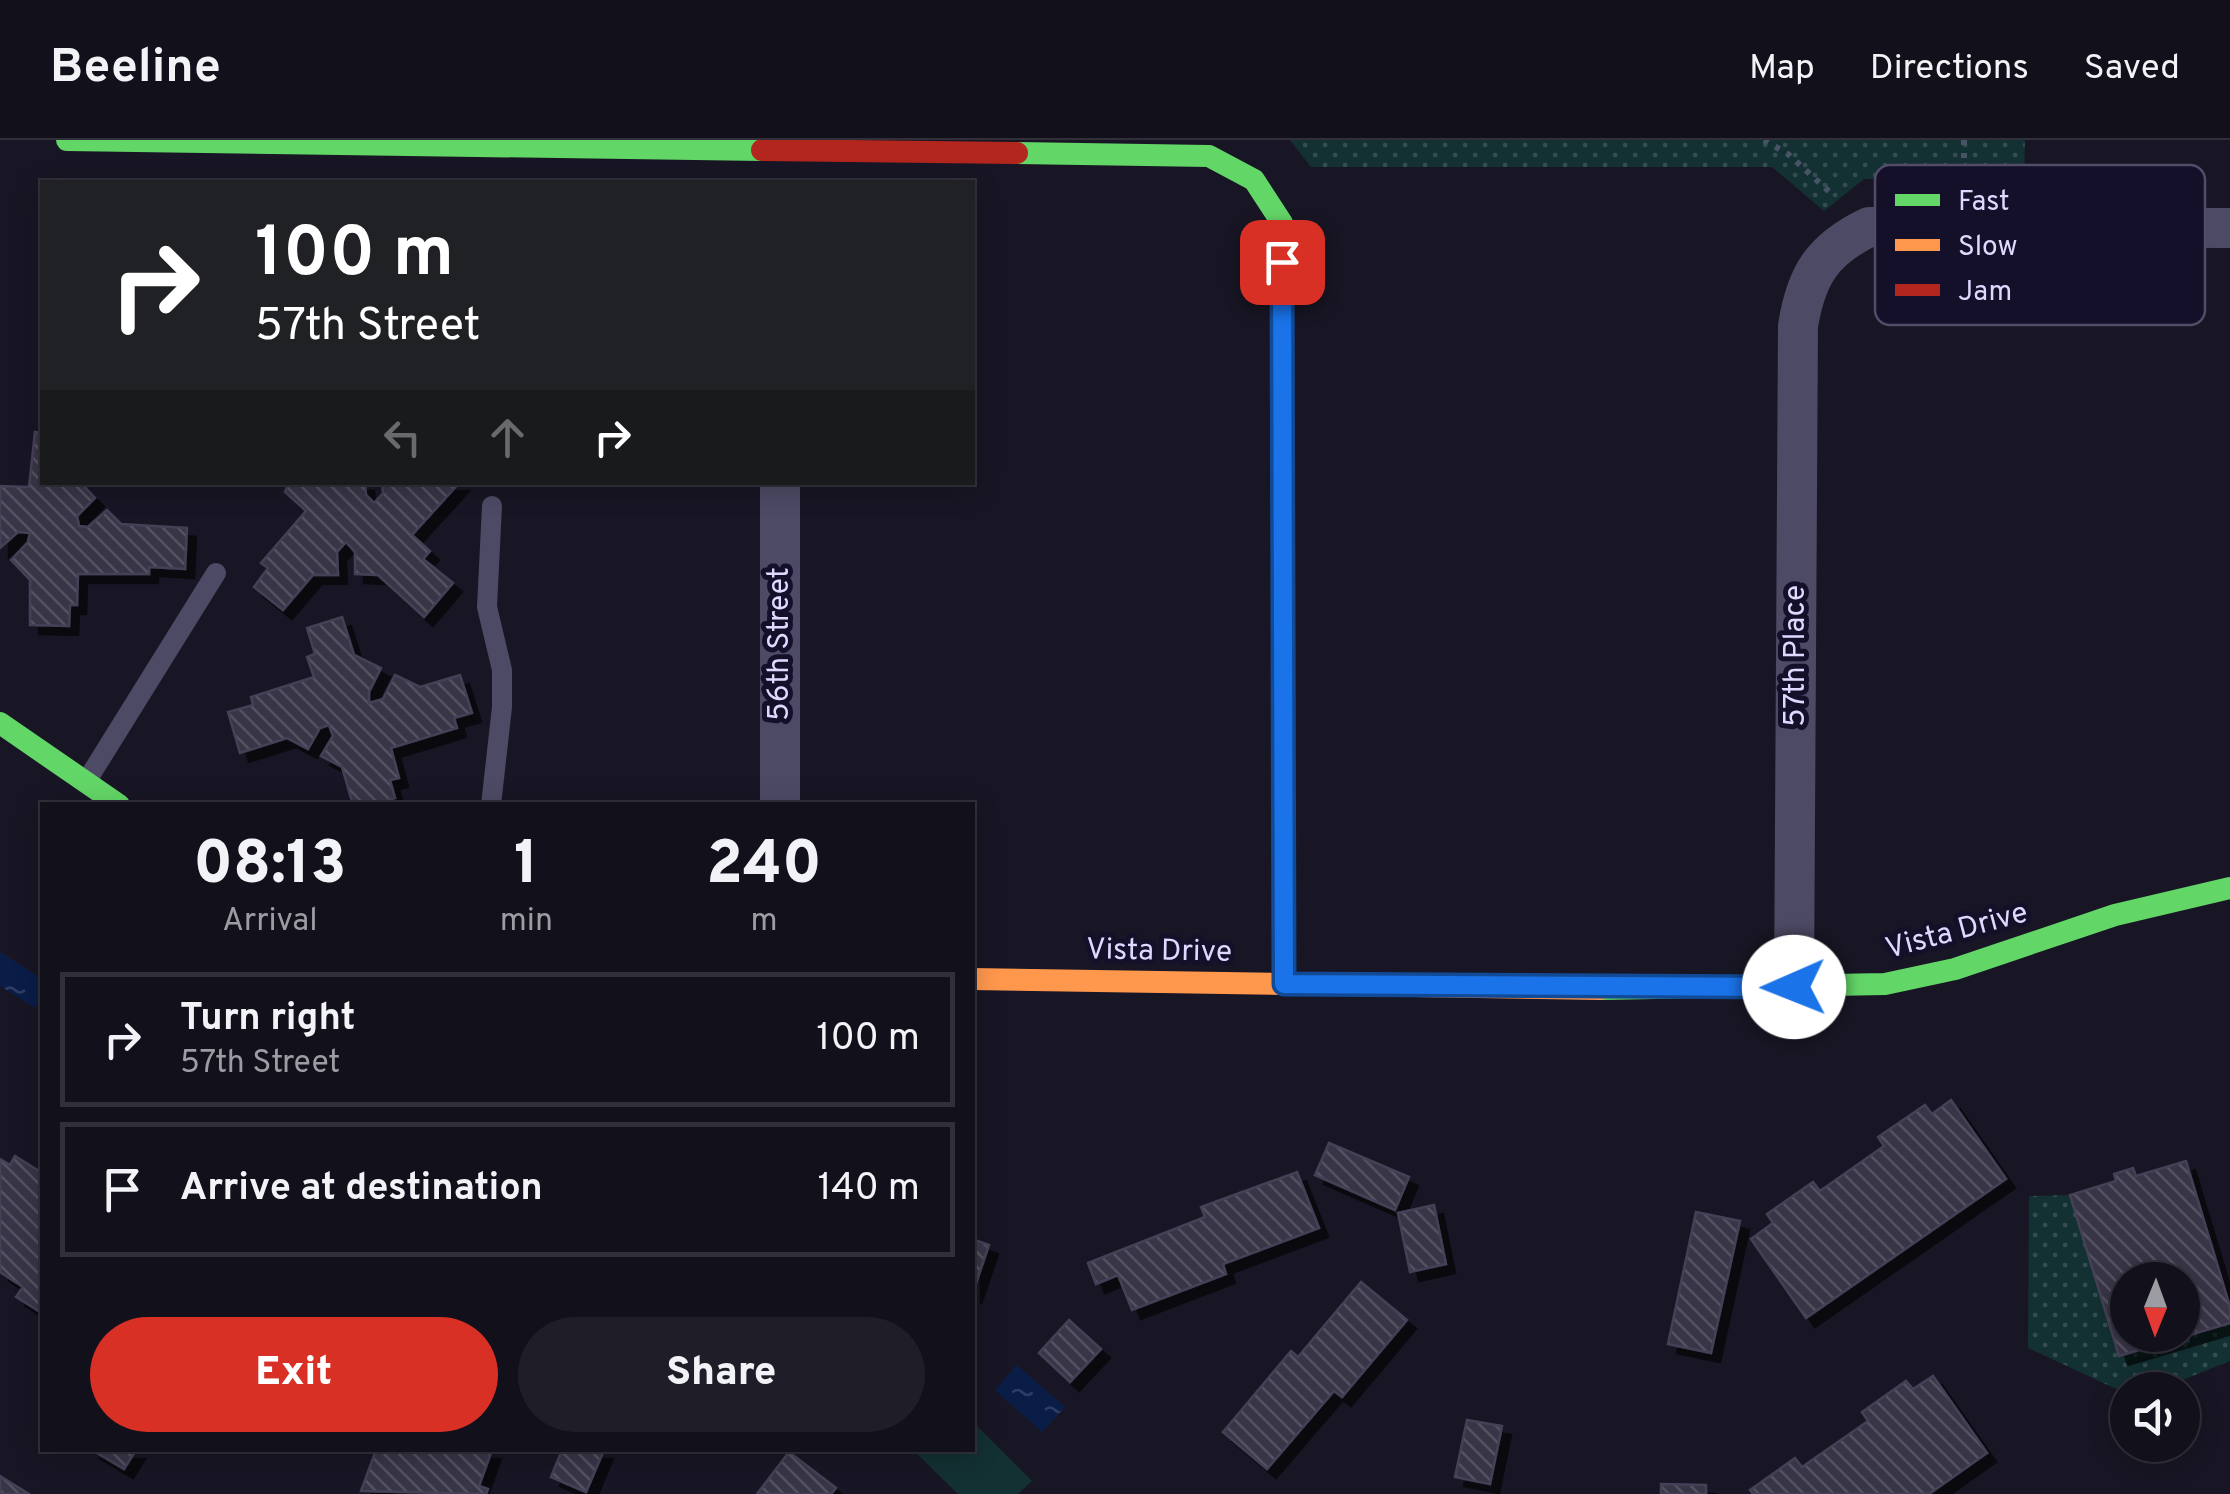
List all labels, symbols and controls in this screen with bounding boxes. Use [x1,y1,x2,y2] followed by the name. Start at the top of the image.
[50,39,221,99] text: Beeline
[1749,47,1815,91] text: Map
[1870,47,2029,91] text: Directions
[2084,47,2180,91] text: Saved
[1875,165,2205,325] legend
[1958,185,2010,221] text: Fast
[255,212,454,301] text: 100 m
[90,220,220,350] icon: right
[1240,220,1325,305] pin
[1958,230,2017,266] text: Slow
[1255,235,1310,290] icon: arrive
[1958,275,2012,311] text: Jam
[255,299,481,356] text: 57th Street
[375,410,430,465] icon: left
[480,410,535,465] icon: ahead
[585,410,640,465] icon: right
[762,567,799,721] street label: 56th Street
[1778,585,1815,727] street label: 57th Place
[193,829,347,905] text: 08:13
[514,829,539,905] text: 1
[706,829,822,905] text: 240
[1882,895,2032,969] street label: Vista Drive
[222,902,318,942] text: Arrival
[500,902,553,942] text: min
[750,902,778,942] text: m
[1086,932,1232,972] street label: Vista Drive
[1742,935,1846,1039] position arrow
[180,995,355,1044] text: Turn right
[95,1012,150,1067] icon: right
[816,1015,920,1064] text: 100 m
[180,1044,340,1084] text: 57th Street
[95,1162,150,1217] icon: arrive
[180,1165,543,1214] text: Arrive at destination
[817,1165,920,1214] text: 140 m
[2110,1262,2200,1352] north arrow
[2110,1262,2200,1462] map controls
[90,1317,498,1432] button: Exit
[518,1317,925,1432] button: Share
[2110,1372,2200,1462] button: sound

